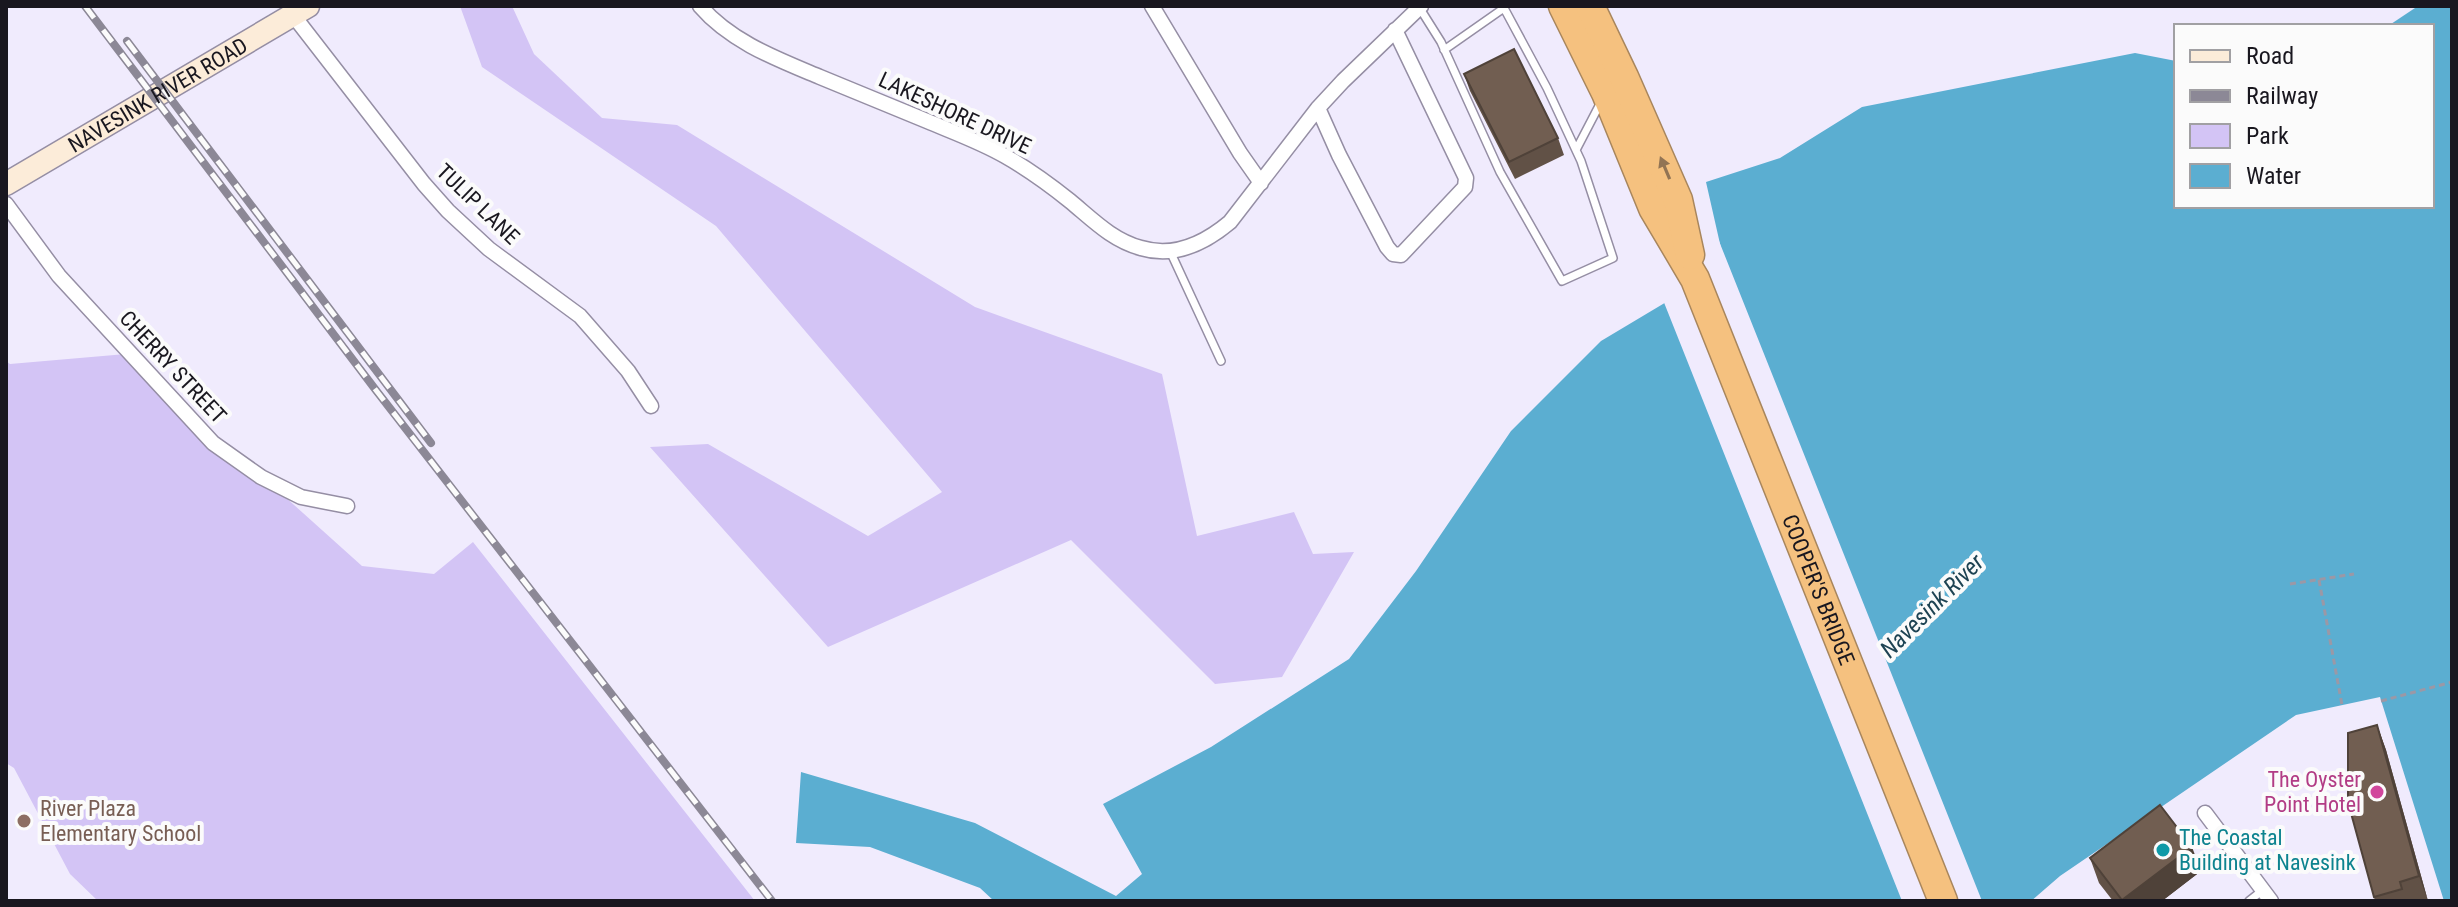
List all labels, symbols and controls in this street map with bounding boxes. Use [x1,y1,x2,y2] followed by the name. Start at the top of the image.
[2174,24,2434,208] legend
[64,32,252,157] street label: NAVESINK RIVER ROAD
[2246,42,2294,70] text: Road
[875,67,1035,159] street label: LAKESHORE DRIVE
[2246,82,2318,110] text: Railway
[2246,122,2289,150] text: Park
[1658,156,1671,180] one-way arrow
[432,159,524,249] street label: TULIP LANE
[2246,162,2301,190] text: Water
[115,306,231,428] street label: CHERRY STREET
[1778,511,1860,668] street label: COOPER'S BRIDGE
[1874,548,1990,664] water label: Navesink River
[2264,767,2361,817] place label: The Oyster Point Hotel
[2368,783,2386,801] marker: The Oyster Point Hotel
[40,796,201,846] place label: River Plaza Elementary School
[15,812,33,830] marker: River Plaza Elementary School
[2179,825,2356,875] place label: The Coastal Building at Navesink
[2154,841,2172,859] marker: The Coastal Building at Navesink

